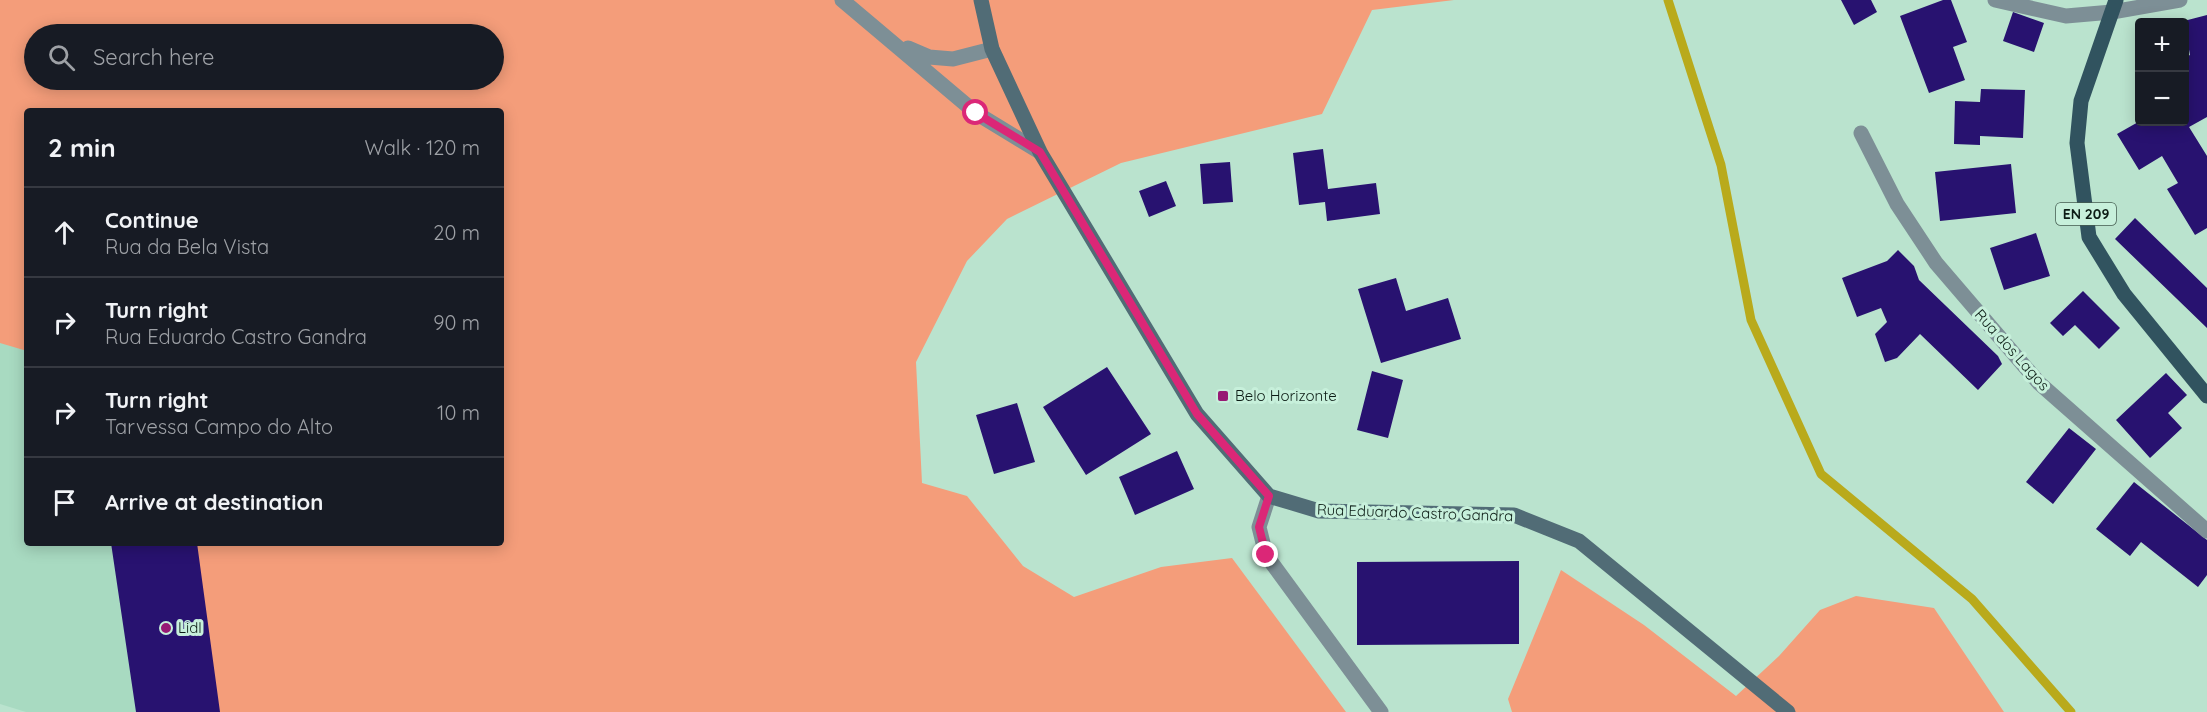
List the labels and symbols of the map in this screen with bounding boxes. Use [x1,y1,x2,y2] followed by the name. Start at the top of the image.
[962,99,988,125] route start
[2056,203,2116,225] road number: EN 209
[1971,305,2054,394] street label: Rua dos Lagos
[1235,386,1337,405] place label: Belo Horizonte
[1216,389,1230,403] marker: Belo Horizonte
[1316,500,1514,525] street label: Rua Eduardo Castro Gandra
[1252,541,1278,567] route end
[178,618,202,637] place label: Lidl
[159,621,173,635] marker: Lidl

